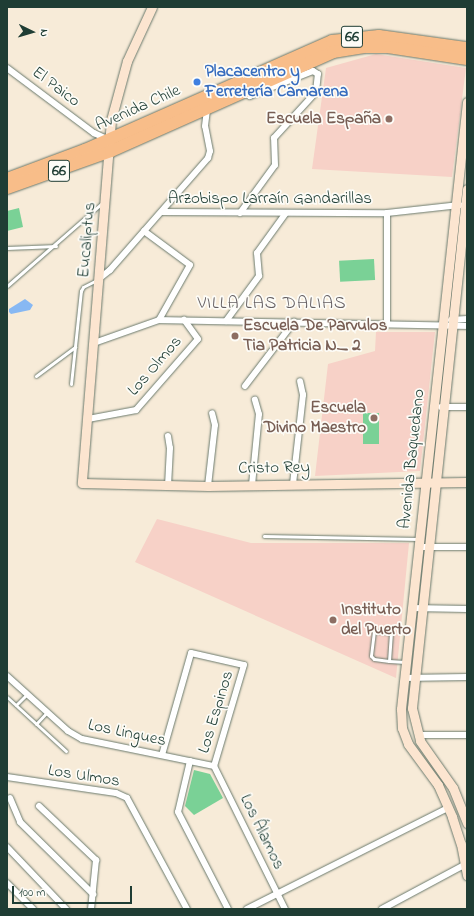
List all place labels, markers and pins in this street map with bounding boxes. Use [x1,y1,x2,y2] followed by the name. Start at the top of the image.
[205,62,348,102] place label: Placacentro y Ferretería Camarena
[192,77,202,87] marker: Placacentro y Ferretería Camarena
[266,109,381,129] place label: Escuela España
[384,114,394,124] marker: Escuela España
[243,316,387,356] place label: Escuela De Parvulos Tia Patricia N_ 2
[230,331,240,341] marker: Escuela De Parvulos Tia Patricia N_ 2
[264,398,366,438] place label: Escuela Divino Maestro
[369,413,379,423] marker: Escuela Divino Maestro
[341,600,411,640] place label: Instituto del Puerto
[328,615,338,625] marker: Instituto del Puerto

